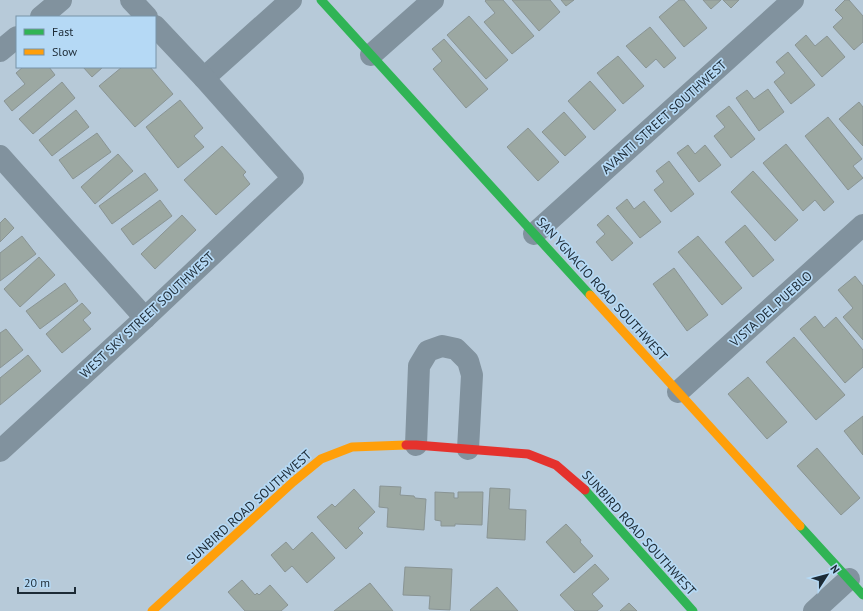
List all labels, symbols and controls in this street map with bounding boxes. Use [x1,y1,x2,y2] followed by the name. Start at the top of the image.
[16,16,156,68] legend
[52,24,73,39] text: Fast
[52,44,77,59] text: Slow
[598,56,730,178] street label: AVANTI STREET SOUTHWEST
[533,213,671,365] street label: SAN YGNACIO ROAD SOUTHWEST
[76,248,218,382] street label: WEST SKY STREET SOUTHWEST
[726,267,816,351] street label: VISTA DEL PUEBLO
[183,446,315,568] street label: SUNBIRD ROAD SOUTHWEST
[578,467,700,599] street label: SUNBIRD ROAD SOUTHWEST
[807,555,847,595] north arrow
[827,562,843,576] text: N
[18,569,75,595] scale bar
[24,575,50,590] text: 20 m

